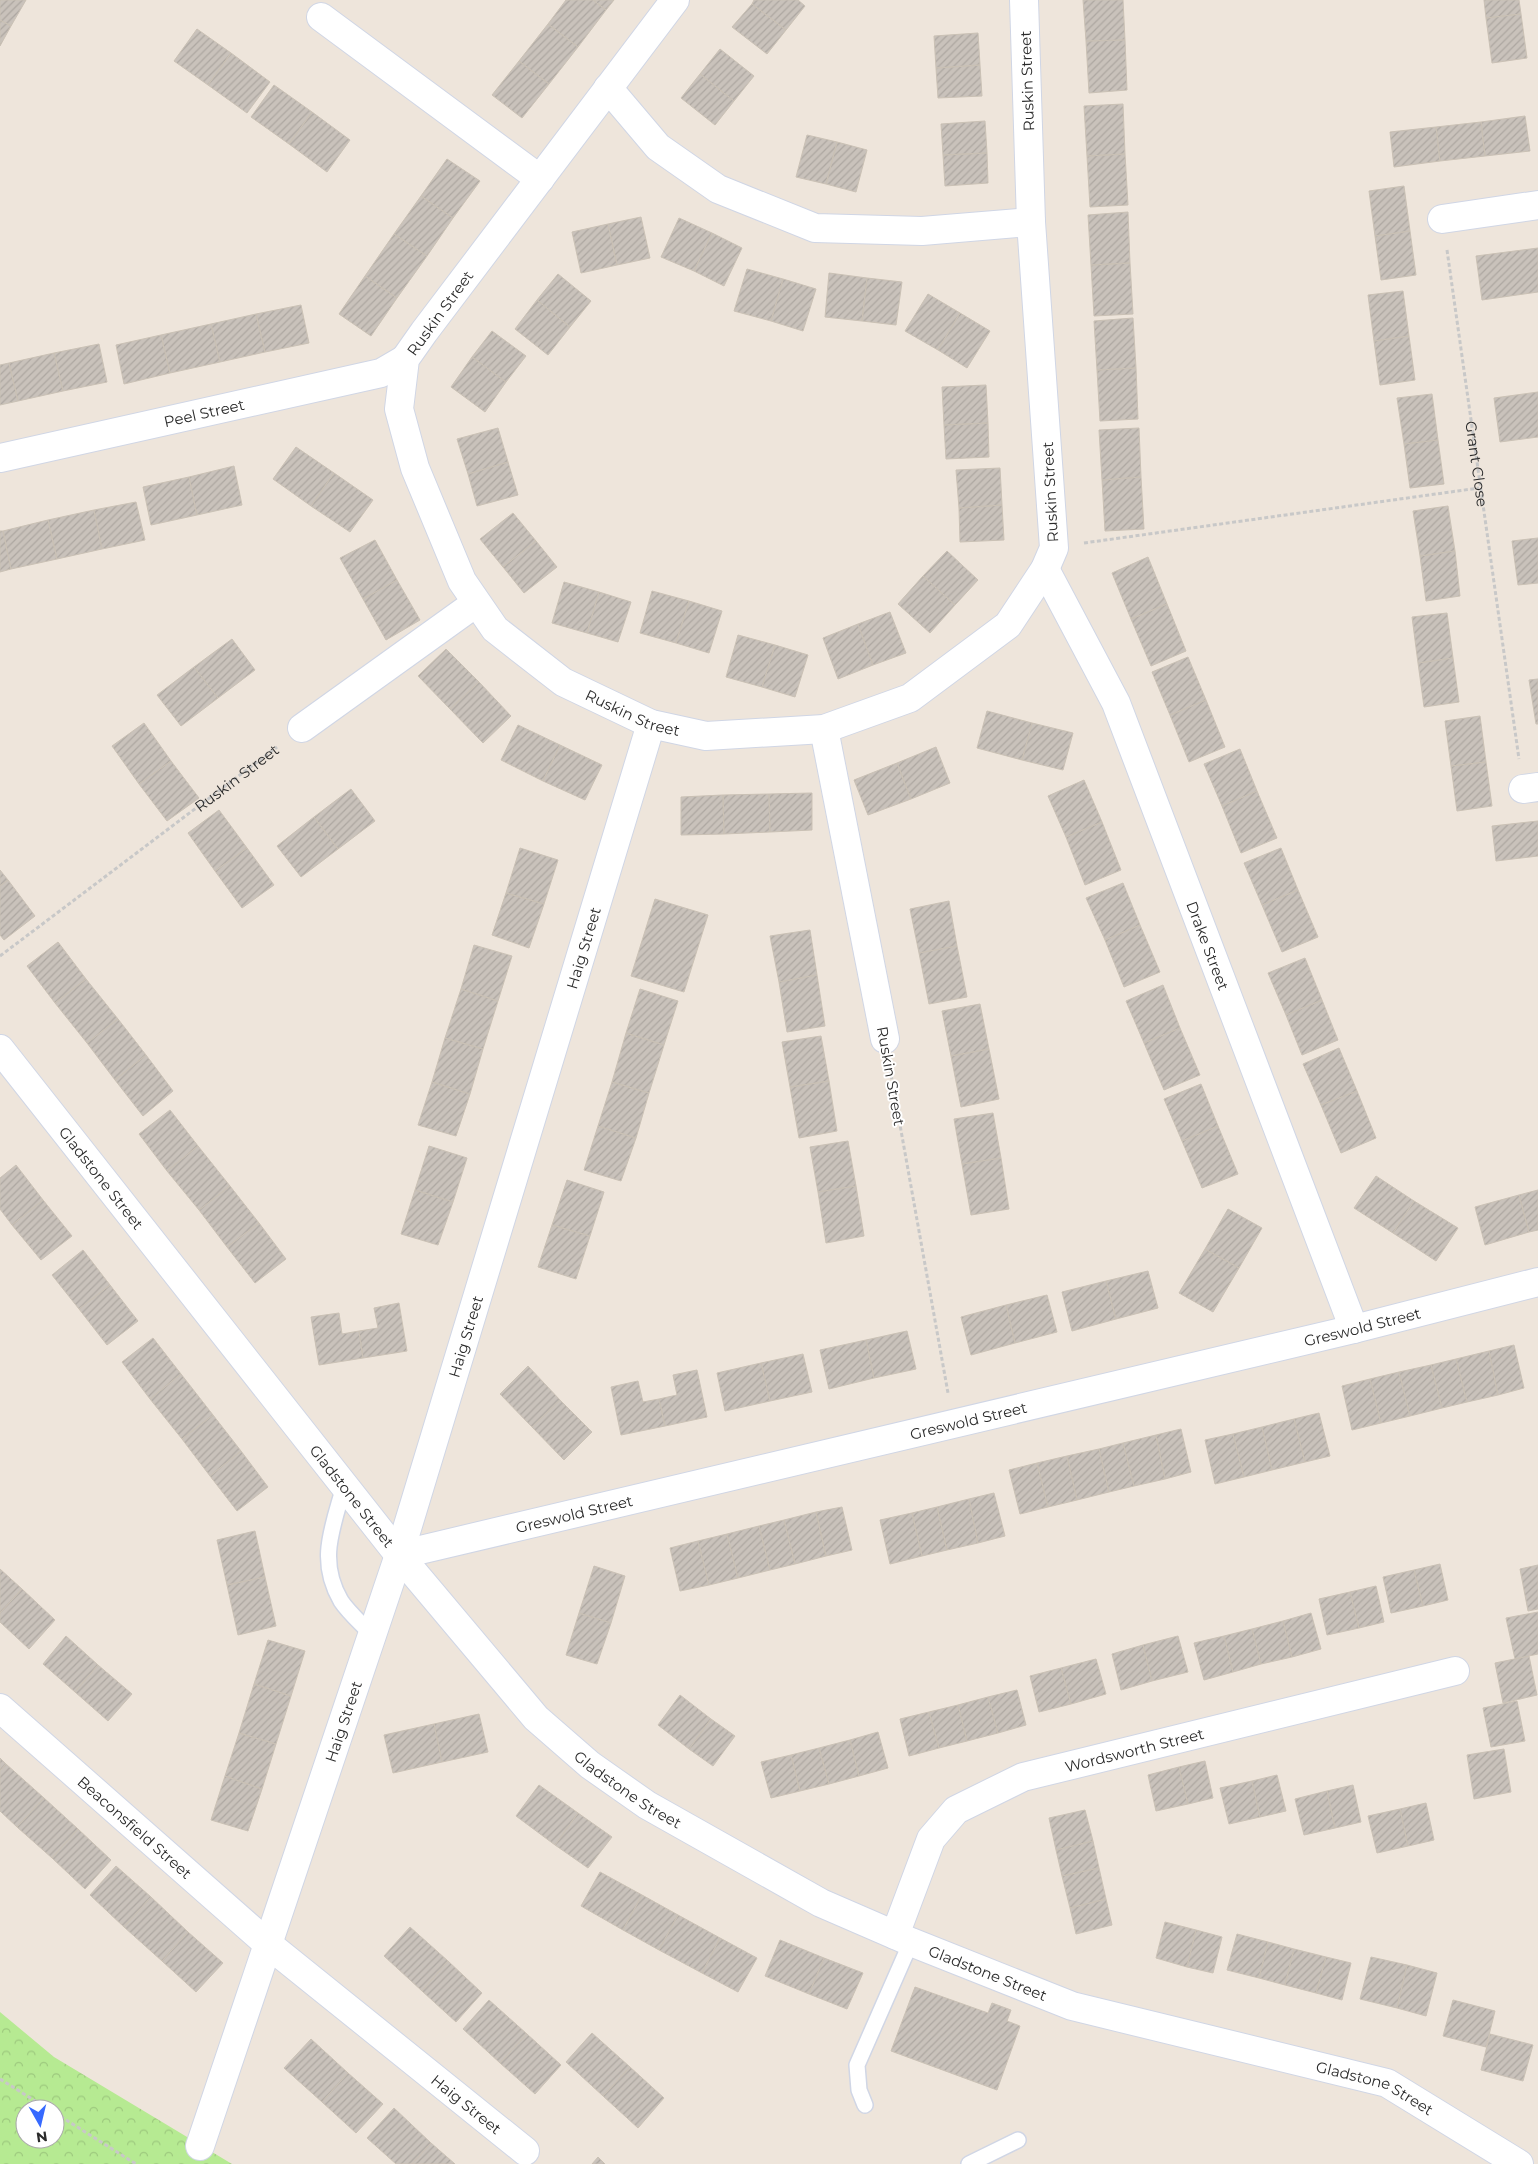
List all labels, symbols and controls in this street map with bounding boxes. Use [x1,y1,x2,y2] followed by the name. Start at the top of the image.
[1016,30,1038,132] street label: Ruskin Street
[403,267,477,359] street label: Ruskin Street
[162,394,246,431] street label: Peel Street
[1462,420,1493,508] street label: Grant Close
[1038,441,1062,543] street label: Ruskin Street
[582,685,682,740] street label: Ruskin Street
[190,740,282,816] street label: Ruskin Street
[1183,898,1234,993] street label: Drake Street
[562,905,604,991] street label: Haig Street
[873,1025,909,1127] street label: Ruskin Street
[55,1123,148,1233] street label: Gladstone Street
[444,1293,487,1380] street label: Haig Street
[1302,1303,1423,1350] street label: Greswold Street
[908,1397,1029,1443] street label: Greswold Street
[306,1441,399,1551] street label: Gladstone Street
[514,1491,635,1537] street label: Greswold Street
[320,1678,365,1765] street label: Haig Street
[1063,1723,1206,1776] street label: Wordsworth Street
[570,1746,685,1832] street label: Gladstone Street
[74,1772,196,1882] street label: Beaconsfield Street
[926,1940,1050,2005] street label: Gladstone Street
[1314,2057,1437,2119] street label: Gladstone Street
[428,2070,505,2138] street label: Haig Street
[15,2099,65,2149] north arrow
[35,2127,49,2147] text: N

